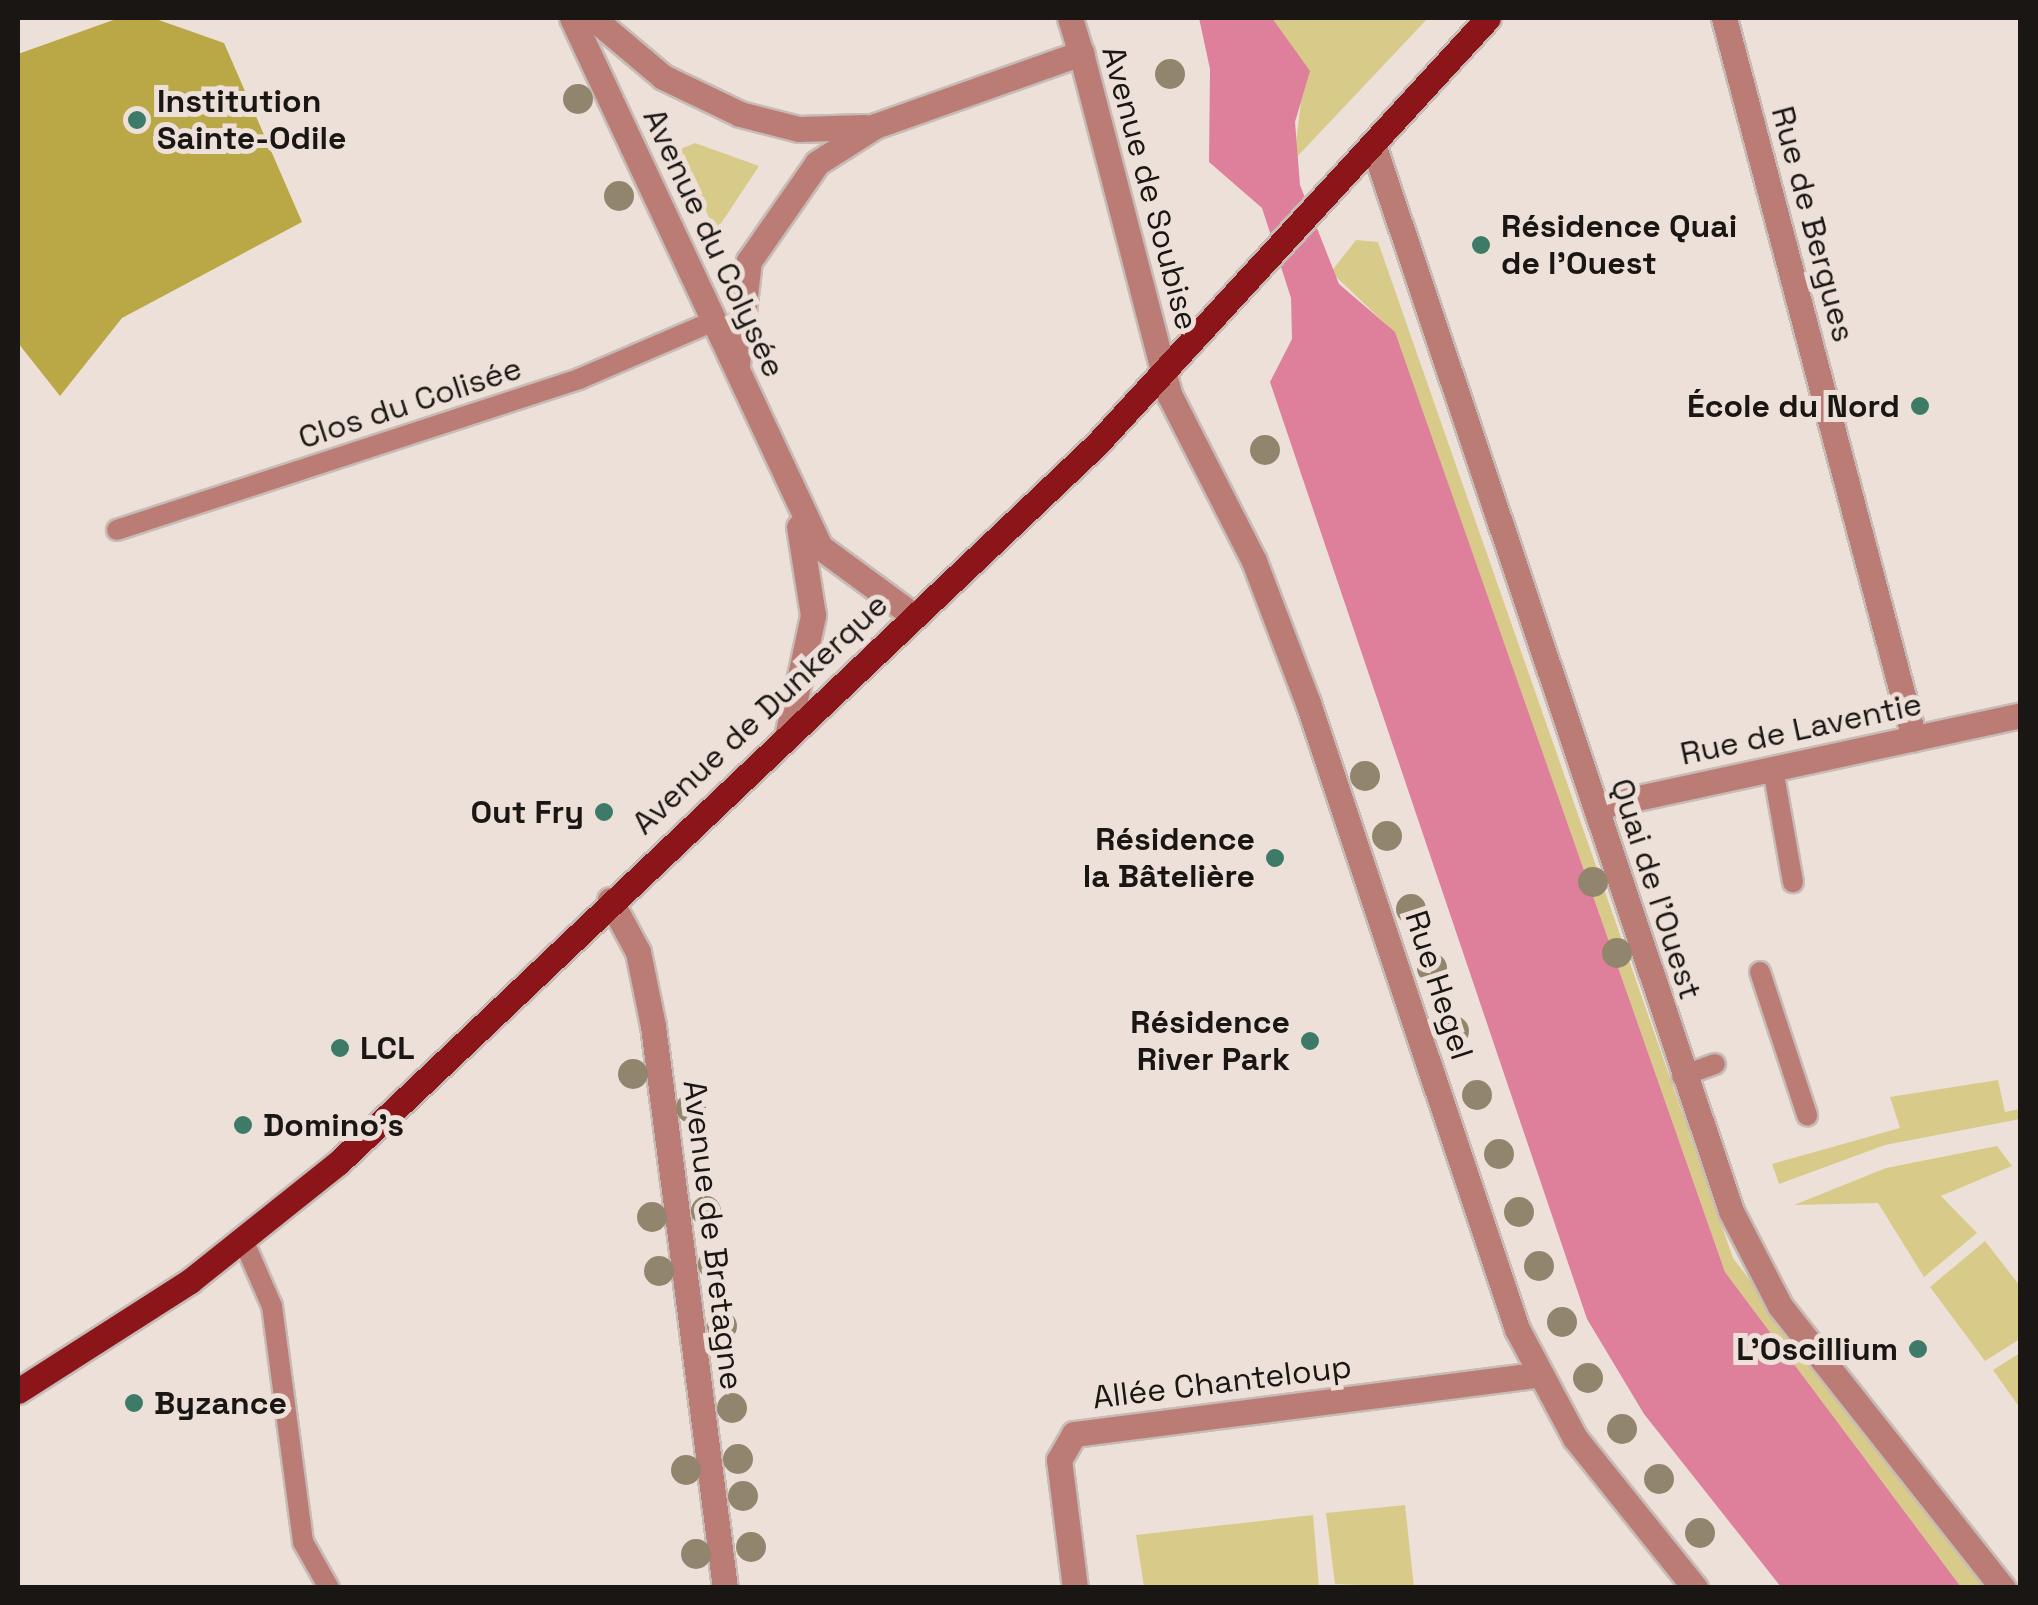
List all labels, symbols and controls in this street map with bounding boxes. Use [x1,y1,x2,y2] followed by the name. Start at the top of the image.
[1094,42,1206,334] street label: Avenue de Soubise
[157,83,347,158] place label: Institution Sainte-Odile
[635,102,793,384] street label: Avenue du Colysée
[1763,102,1863,346] street label: Rue de Bergues
[126,109,148,131] marker: Institution Sainte-Odile
[1501,208,1737,283] place label: Résidence Quai de l'Ouest
[1470,234,1492,256] marker: Résidence Quai de l'Ouest
[294,349,526,457] street label: Clos du Colisée
[1687,387,1900,425] place label: École du Nord
[1909,395,1931,417] marker: École du Nord
[624,586,896,842] street label: Avenue de Dunkerque
[1677,685,1925,773] street label: Rue de Laventie
[1602,774,1710,1004] street label: Quai de l'Ouest
[470,793,584,831] place label: Out Fry
[593,801,615,823] marker: Out Fry
[1083,821,1255,896] place label: Résidence la Bâtelière
[1264,847,1286,869] marker: Résidence la Bâtelière
[1397,906,1481,1064] street label: Rue Hegel
[1130,1004,1290,1079] place label: Résidence River Park
[360,1029,415,1067] place label: LCL
[1299,1030,1321,1052] marker: Résidence River Park
[329,1037,351,1059] marker: LCL
[675,1078,751,1392] street label: Avenue de Bretagne
[263,1106,404,1144] place label: Domino's
[232,1114,254,1136] marker: Domino's
[1736,1330,1898,1368] place label: L'Oscillium
[1907,1338,1929,1360] marker: L'Oscillium
[1090,1347,1354,1417] street label: Allée Chanteloup
[154,1384,287,1422] place label: Byzance
[123,1392,145,1414] marker: Byzance

